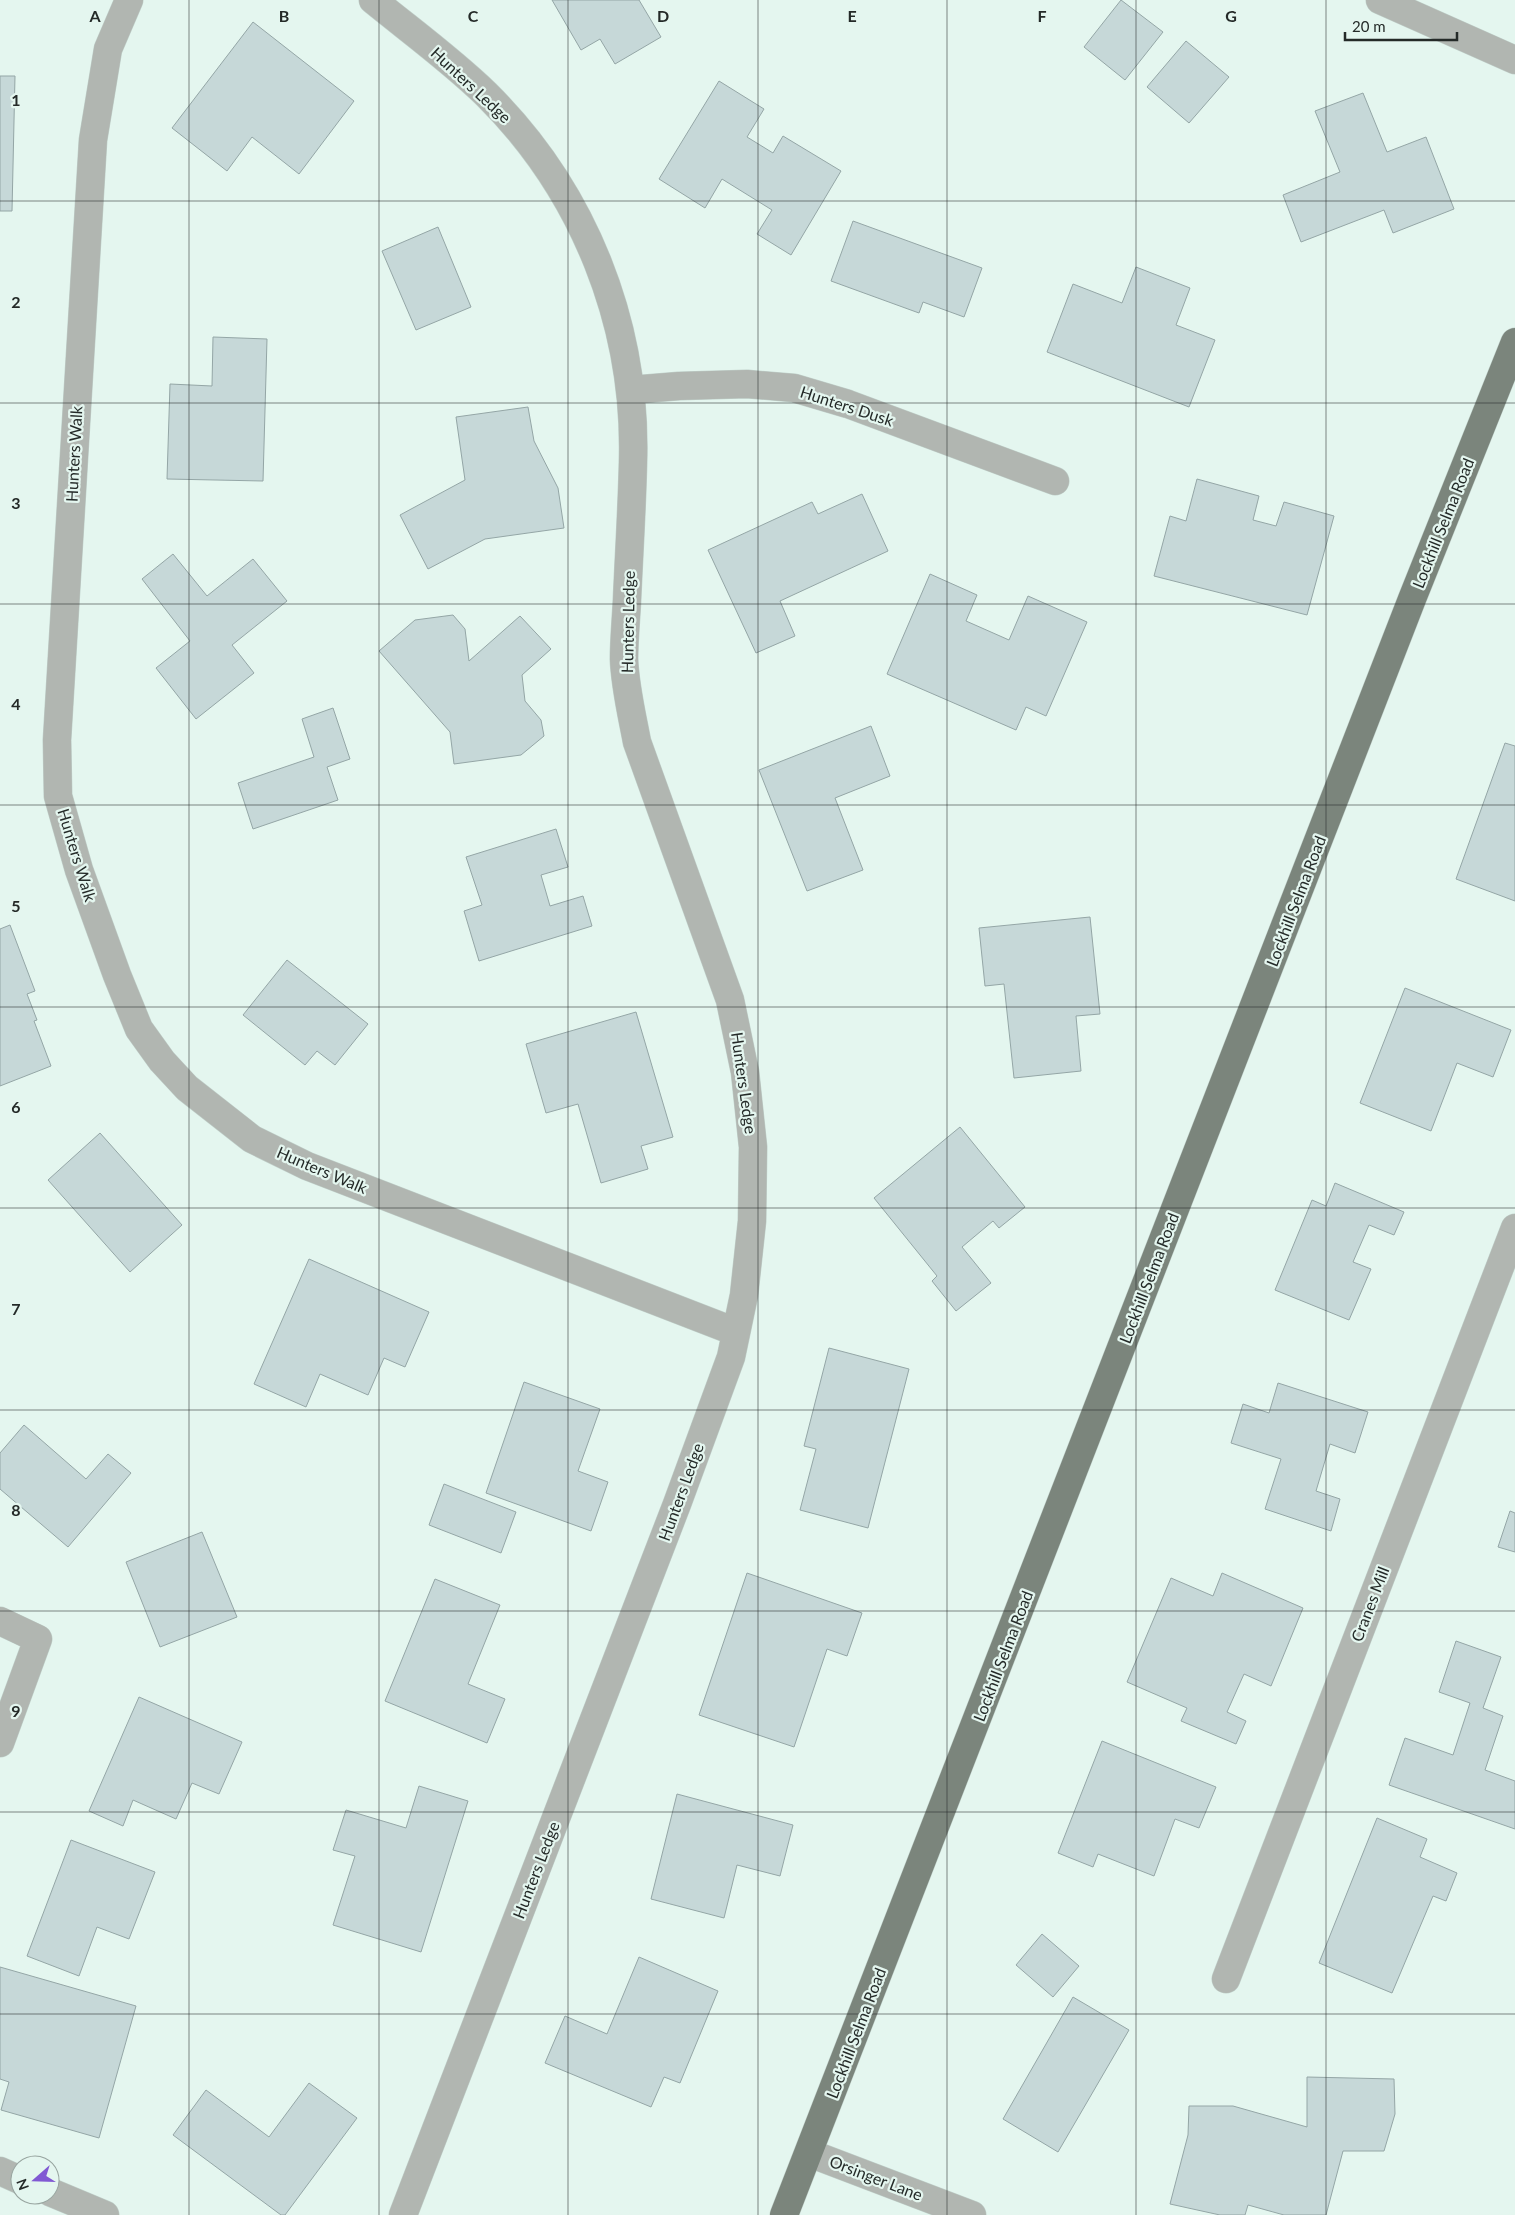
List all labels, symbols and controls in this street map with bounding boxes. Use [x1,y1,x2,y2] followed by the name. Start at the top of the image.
[88,6,101,25] text: A
[279,6,289,25] text: B
[468,6,479,25] text: C
[657,6,669,25] text: D
[847,6,857,25] text: E
[1037,6,1047,25] text: F
[1225,6,1237,25] text: G
[1345,10,1458,42] scale bar
[1352,17,1386,35] text: 20 m
[427,43,515,127] street label: Hunters Ledge
[11,90,21,109] text: 1
[11,292,21,311] text: 2
[798,382,897,430] street label: Hunters Dusk
[61,405,86,502] street label: Hunters Walk
[1408,455,1477,591] street label: Lockhill Selma Road
[11,493,21,512] text: 3
[617,571,638,673] street label: Hunters Ledge
[11,694,21,713] text: 4
[54,806,101,904] street label: Hunters Walk
[1262,833,1329,969] street label: Lockhill Selma Road
[11,896,21,915] text: 5
[728,1031,761,1135] street label: Hunters Ledge
[11,1097,21,1116] text: 6
[274,1142,371,1197] street label: Hunters Walk
[1115,1210,1182,1346] street label: Lockhill Selma Road
[11,1299,21,1318] text: 7
[654,1440,707,1543] street label: Hunters Ledge
[11,1500,21,1519] text: 8
[1347,1564,1393,1644] street label: Cranes Mill
[969,1588,1036,1724] street label: Lockhill Selma Road
[11,1701,21,1720] text: 9
[508,1819,563,1921] street label: Hunters Ledge
[822,1965,889,2101] street label: Lockhill Selma Road
[827,2151,925,2204] street label: Orsinger Lane
[10,2155,60,2205] north arrow
[12,2177,32,2193] text: N

